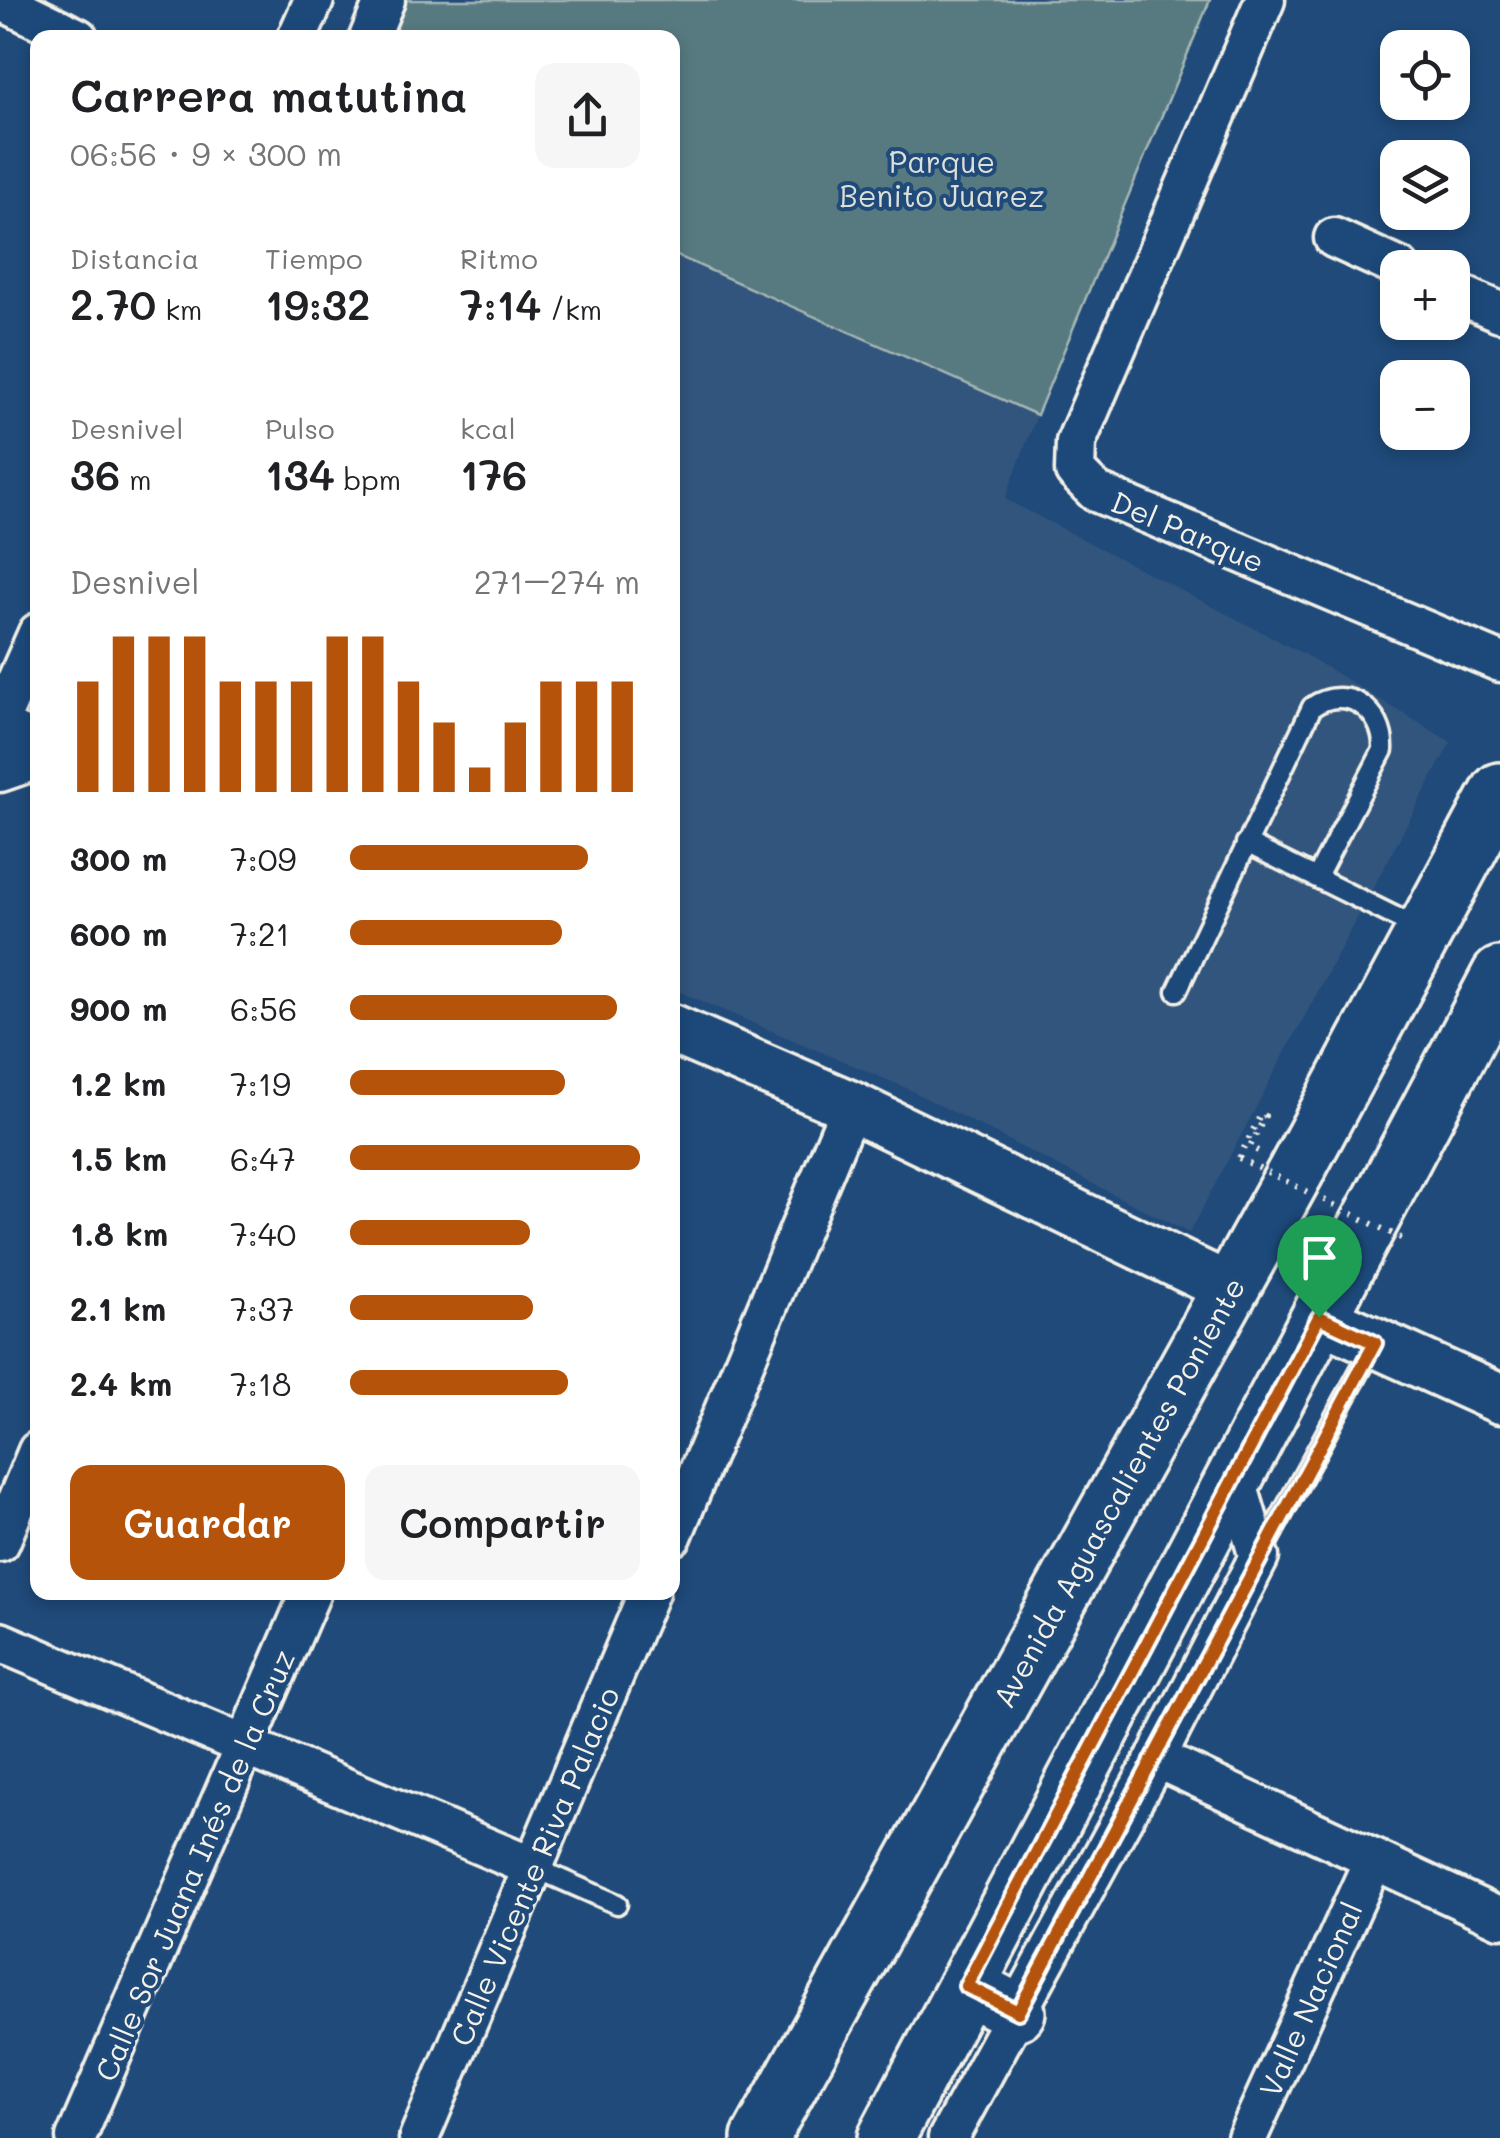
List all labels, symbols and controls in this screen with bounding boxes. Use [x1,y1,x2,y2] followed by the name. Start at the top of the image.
[1380,30,1470,450] map controls
[1380,30,1470,120] button: locate
[535,63,640,168] button: share
[70,65,468,123] text: Carrera matutina
[70,132,342,174] text: 06:56 · 9 × 300 m
[1380,140,1470,230] button: layers
[839,141,1045,215] park label: Parque Benito Juarez
[70,240,199,276] text: Distancia
[265,240,363,276] text: Tiempo
[460,240,538,276] text: Ritmo
[1380,250,1470,340] button: +
[70,276,156,331] text: 2.70
[265,276,370,331] text: 19:32
[460,276,541,331] text: 7:14
[156,291,202,327] text: km
[541,291,602,327] text: /km
[1380,360,1470,450] button: −
[70,410,183,446] text: Desnivel
[265,410,335,446] text: Pulso
[460,410,516,446] text: kcal
[70,446,120,501] text: 36
[265,446,335,501] text: 134
[460,446,527,501] text: 176
[120,461,152,497] text: m
[335,461,401,497] text: bpm
[1105,481,1271,581] street label: Del Parque
[70,560,200,602] text: Desnivel
[474,560,640,602] text: 271–274 m
[70,837,167,879] text: 300 m
[230,837,296,879] text: 7:09
[70,912,167,954] text: 600 m
[230,912,290,954] text: 7:21
[70,987,167,1029] text: 900 m
[230,987,297,1029] text: 6:56
[70,1062,166,1104] text: 1.2 km
[230,1062,291,1104] text: 7:19
[70,1137,167,1179] text: 1.5 km
[230,1137,296,1179] text: 6:47
[70,1212,168,1254] text: 1.8 km
[230,1212,296,1254] text: 7:40
[1277,1215,1362,1318] pin
[1292,1230,1347,1285] icon: arrive
[983,1270,1253,1714] street label: Avenida Aguascalientes Poniente
[70,1287,166,1329] text: 2.1 km
[230,1287,294,1329] text: 7:37
[70,1362,172,1404] text: 2.4 km
[230,1362,291,1404] text: 7:18
[70,1465,345,1580] button: Guardar
[365,1465,640,1580] button: Compartir
[85,1643,303,2087] street label: Calle Sor Juana Inés de la Cruz
[440,1680,628,2052] street label: Calle Vicente Riva Palacio
[1249,1895,1371,2103] street label: Valle Nacional

